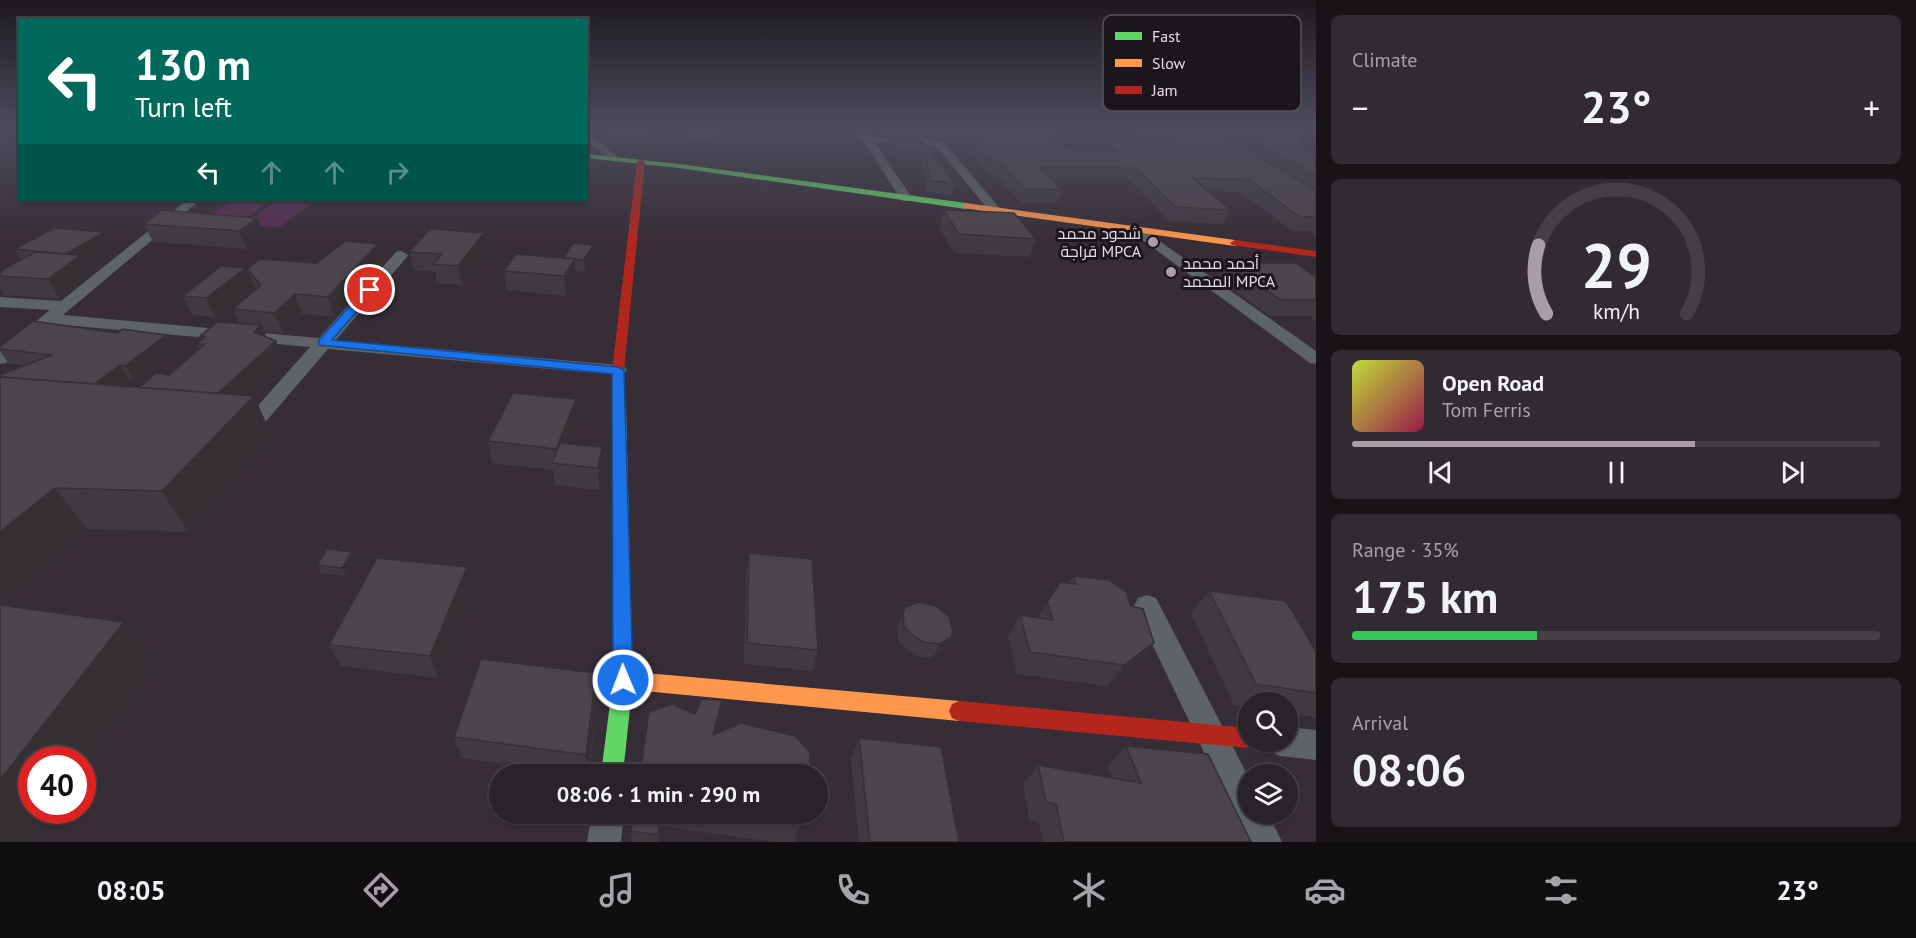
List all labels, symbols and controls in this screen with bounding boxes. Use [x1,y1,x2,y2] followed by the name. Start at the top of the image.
[1103,15,1301,111] legend
[1152,26,1181,46] text: Fast
[135,37,251,92] text: 130 m
[36,42,114,120] icon: left
[1352,47,1418,73] text: Climate
[1152,53,1186,73] text: Slow
[1581,77,1651,135] text: 23°
[1151,80,1178,100] text: Jam
[1352,86,1369,129] text: −
[1863,86,1880,129] text: +
[135,90,232,124] text: Turn left
[192,156,225,189] icon: left
[255,156,288,189] icon: ahead
[318,156,351,189] icon: ahead
[381,156,414,189] icon: right
[1058,223,1142,261] place label: شحود محمد قراجة MPCA
[1581,224,1651,305] text: 29
[1146,235,1160,249] marker: شحود محمد قراجة MPCA
[1183,253,1276,291] place label: أحمد محمد المحمد MPCA
[344,264,395,315] pin
[1164,265,1178,279] marker: أحمد محمد المحمد MPCA
[353,273,386,306] icon: arrive
[1592,297,1639,325] text: km/h
[1442,369,1544,397] text: Open Road
[1442,397,1531,423] text: Tom Ferris
[1424,456,1457,489] icon: previous
[1600,456,1633,489] icon: pause
[1776,456,1809,489] icon: next
[1352,537,1459,563] text: Range · 35%
[1352,567,1498,625] text: 175 km
[591,648,655,712] position arrow
[1238,692,1298,824] map controls
[1238,692,1298,752] button: search
[1352,710,1408,736] text: Arrival
[1352,740,1466,798] text: 08:06
[18,746,96,824] speed limit sign: 40
[1238,764,1298,824] button: layers
[557,780,760,808] text: 08:06 · 1 min · 290 m
[360,869,402,911] icon: directions
[596,869,638,911] icon: music
[832,869,874,911] icon: phone
[1068,869,1110,911] icon: climate
[1304,869,1346,911] icon: car
[1540,869,1582,911] icon: filters
[97,873,166,907] text: 08:05
[1776,873,1819,907] text: 23°

